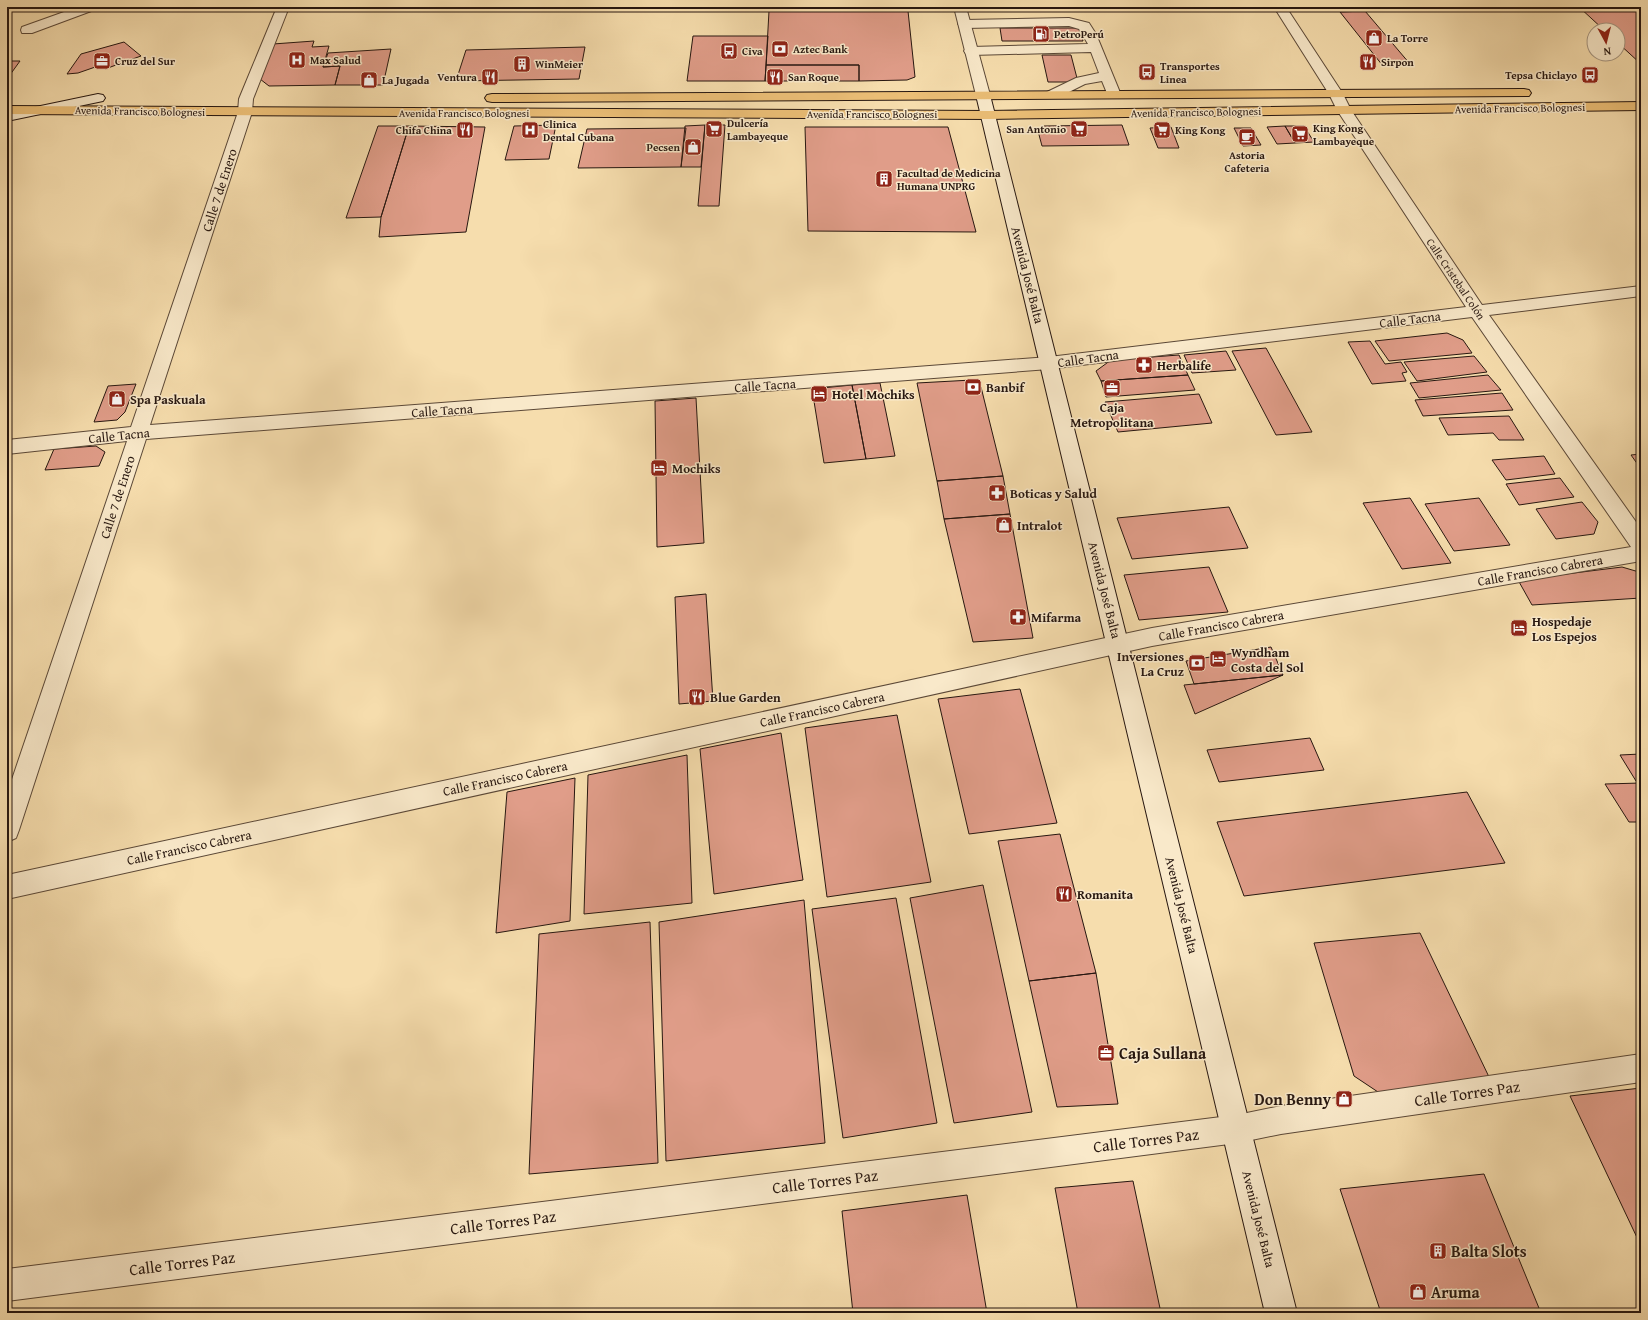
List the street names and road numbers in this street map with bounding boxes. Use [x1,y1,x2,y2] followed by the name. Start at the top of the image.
[1455,99,1585,117] street label: Avenida Francisco Bolognesi
[75,102,205,120] street label: Avenida Francisco Bolognesi
[1131,103,1261,121] street label: Avenida Francisco Bolognesi
[399,105,529,121] street label: Avenida Francisco Bolognesi
[807,106,937,122] street label: Avenida Francisco Bolognesi
[197,146,242,234] street label: Calle 7 de Enero
[1006,225,1049,326] street label: Avenida José Balta
[1423,235,1490,324] street label: Calle Cristobal Colón
[1378,306,1443,333] street label: Calle Tacna
[1056,345,1121,372] street label: Calle Tacna
[734,374,797,397] street label: Calle Tacna
[411,399,474,422] street label: Calle Tacna
[87,423,152,448] street label: Calle Tacna
[95,453,140,541] street label: Calle 7 de Enero
[1083,540,1126,641] street label: Avenida José Balta
[1476,550,1605,591] street label: Calle Francisco Cabrera
[1157,605,1286,646] street label: Calle Francisco Cabrera
[758,687,887,732] street label: Calle Francisco Cabrera
[441,756,570,801] street label: Calle Francisco Cabrera
[125,825,254,870] street label: Calle Francisco Cabrera
[1160,855,1203,956] street label: Avenida José Balta
[1413,1074,1521,1112] street label: Calle Torres Paz
[1092,1122,1200,1158] street label: Calle Torres Paz
[771,1163,879,1199] street label: Calle Torres Paz
[1237,1169,1280,1270] street label: Avenida José Balta
[449,1204,557,1240] street label: Calle Torres Paz
[128,1245,236,1281] street label: Calle Torres Paz

